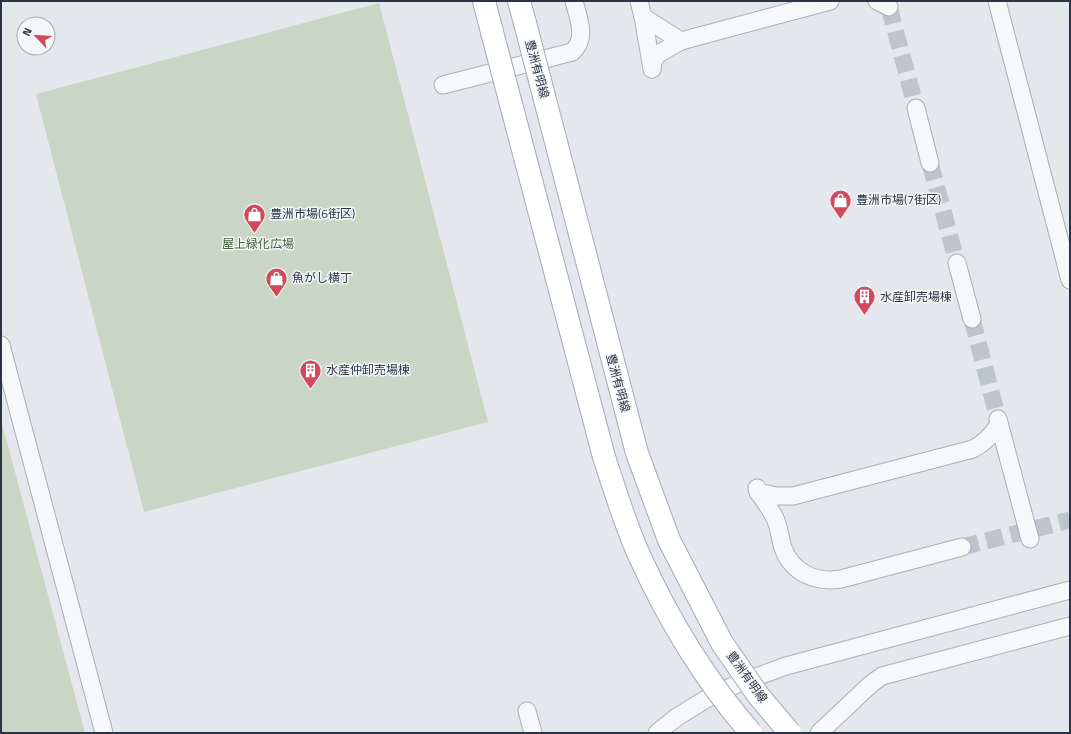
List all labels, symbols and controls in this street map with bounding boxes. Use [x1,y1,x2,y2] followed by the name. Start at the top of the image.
[16,16,56,56] north arrow
[18,25,36,39] text: N
[521,37,554,100] street label: 豊洲有明線
[828,187,854,220] shop icon: 豊洲市場(7街区)
[856,190,941,209] place label: 豊洲市場(7街区)
[241,201,267,234] shop icon: 豊洲市場(6街区)
[270,204,355,223] place label: 豊洲市場(6街区)
[222,234,294,253] park label: 屋上緑化広場
[263,265,289,298] shop icon: 魚がし横丁
[292,268,352,287] place label: 魚がし横丁
[851,284,877,317] building icon: 水産卸売場棟
[880,287,952,306] place label: 水産卸売場棟
[602,351,635,414] street label: 豊洲有明線
[298,357,324,390] building icon: 水産仲卸売場棟
[326,360,410,379] place label: 水産仲卸売場棟
[722,647,773,707] street label: 豊洲有明線

